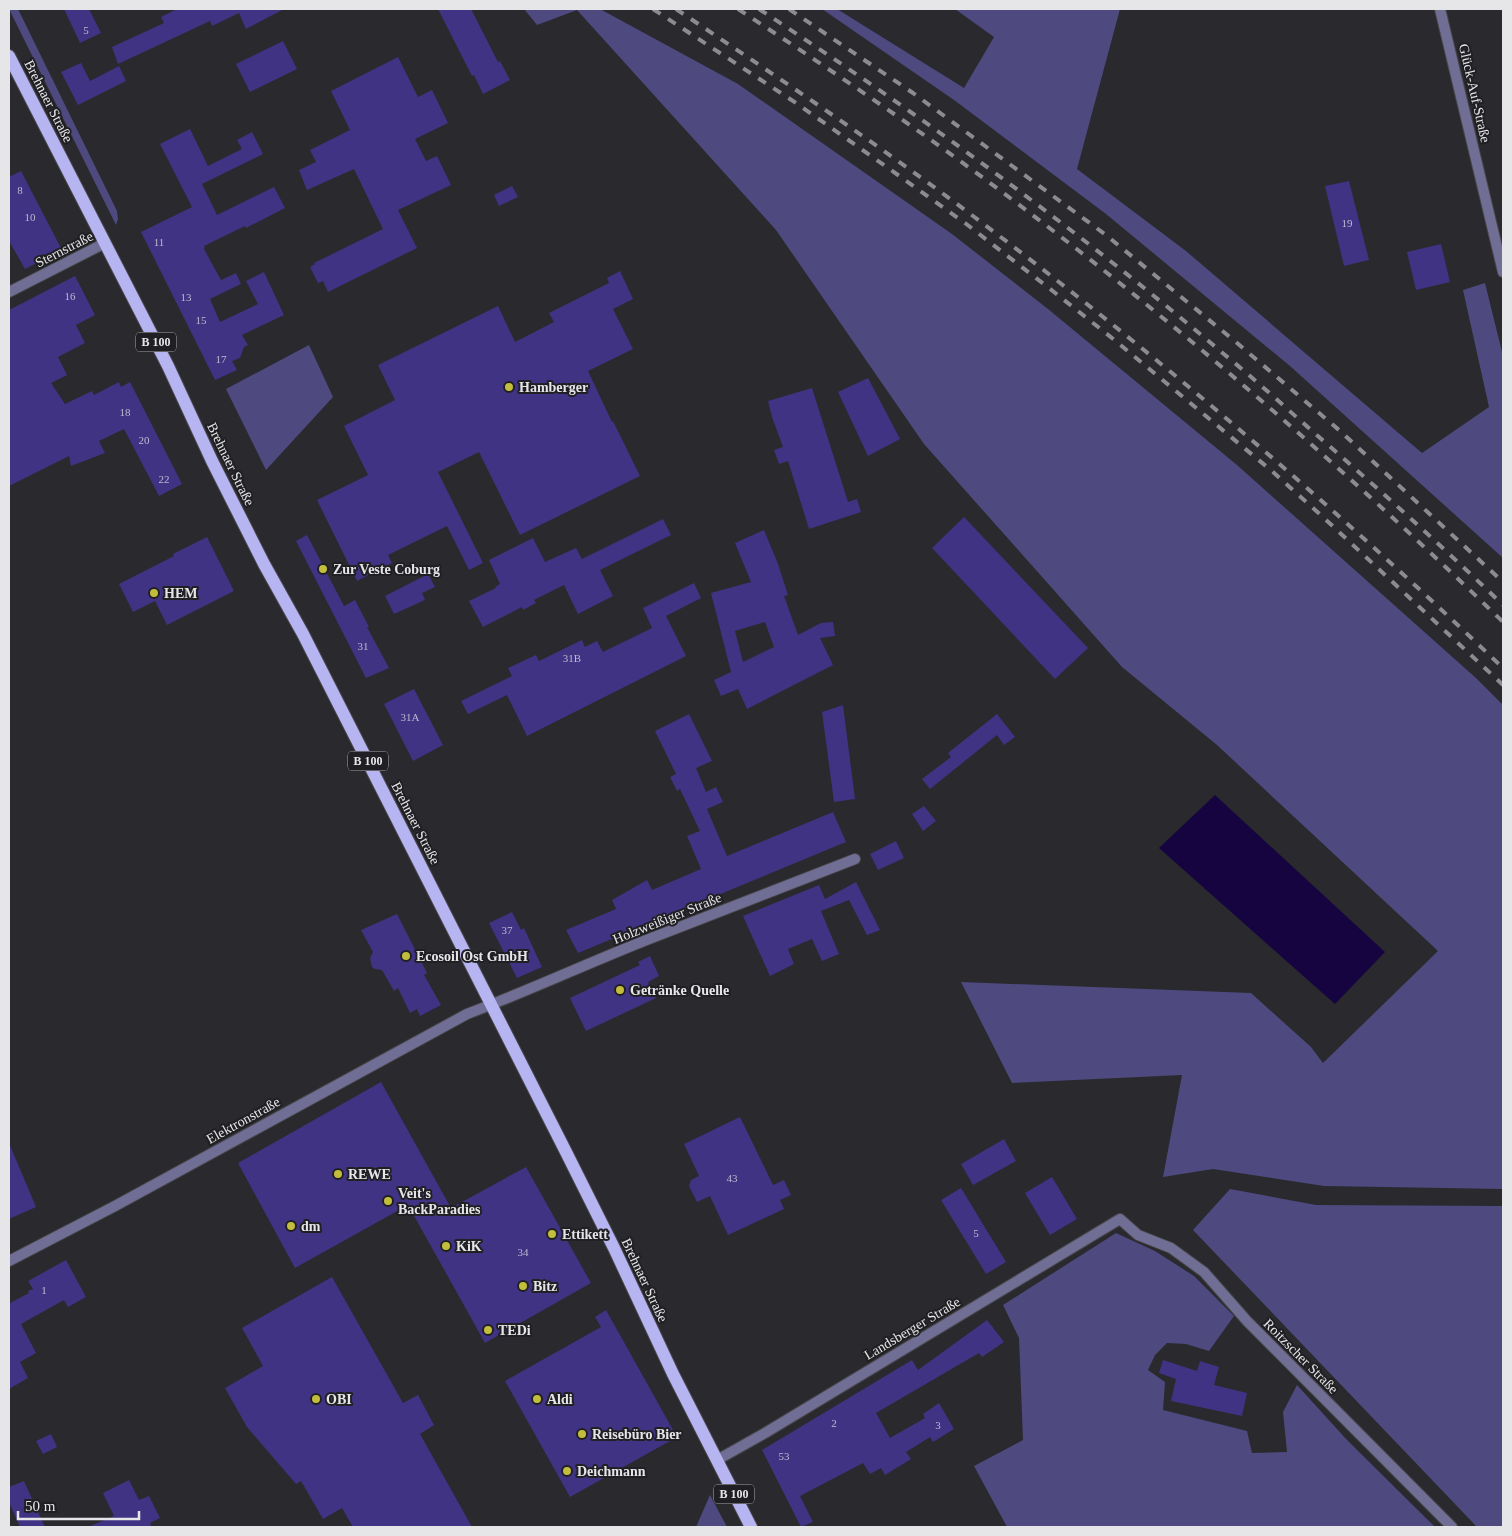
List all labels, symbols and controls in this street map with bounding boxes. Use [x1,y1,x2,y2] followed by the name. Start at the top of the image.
[83,24,89,36] house number: 5
[1456,42,1493,144] street label: Glück-Auf-Straße
[21,57,76,145] street label: Brehnaer Straße
[17,184,23,196] house number: 8
[25,211,36,223] house number: 10
[1342,217,1353,229] house number: 19
[33,228,96,270] street label: Sternstraße
[154,236,164,248] house number: 11
[65,290,76,302] house number: 16
[181,291,192,303] house number: 13
[196,314,207,326] house number: 15
[136,332,176,352] road number: B 100
[216,353,227,365] house number: 17
[519,380,588,395] place label: Hamberger
[503,381,515,393] marker: Hamberger
[120,406,131,418] house number: 18
[204,420,257,508] street label: Brehnaer Straße
[139,434,150,446] house number: 20
[159,473,170,485] house number: 22
[333,562,440,577] place label: Zur Veste Coburg
[317,563,329,575] marker: Zur Veste Coburg
[164,586,197,601] place label: HEM
[148,587,160,599] marker: HEM
[358,640,369,652] house number: 31
[563,652,581,664] house number: 31B
[401,711,420,723] house number: 31A
[348,751,388,770] road number: B 100
[388,779,443,867] street label: Brehnaer Straße
[611,890,724,947] street label: Holzweißiger Straße
[502,924,513,936] house number: 37
[416,949,528,964] place label: Ecosoil Ost GmbH
[400,950,412,962] marker: Ecosoil Ost GmbH
[630,983,729,998] place label: Getränke Quelle
[614,984,626,996] marker: Getränke Quelle
[204,1094,283,1147] street label: Elektronstraße
[348,1167,391,1182] place label: REWE
[332,1168,344,1180] marker: REWE
[727,1172,738,1184] house number: 43
[398,1186,481,1217] place label: Veit's BackParadies
[382,1195,394,1207] marker: Veit's BackParadies
[301,1219,321,1234] place label: dm
[285,1220,297,1232] marker: dm
[562,1227,608,1242] place label: Ettikett
[973,1227,979,1239] house number: 5
[546,1228,558,1240] marker: Ettikett
[619,1236,670,1324] street label: Brehnaer Straße
[456,1239,482,1254] place label: KiK
[440,1240,452,1252] marker: KiK
[518,1246,529,1258] house number: 34
[533,1279,557,1294] place label: Bitz
[517,1280,529,1292] marker: Bitz
[41,1284,47,1296] house number: 1
[862,1294,963,1363] street label: Landsberger Straße
[1260,1316,1341,1397] street label: Roitzscher Straße
[498,1323,531,1338] place label: TEDi
[482,1324,494,1336] marker: TEDi
[326,1392,352,1407] place label: OBI
[547,1392,573,1407] place label: Aldi
[310,1393,322,1405] marker: OBI
[531,1393,543,1405] marker: Aldi
[831,1417,837,1429] house number: 2
[935,1419,941,1431] house number: 3
[592,1427,682,1442] place label: Reisebüro Bier
[576,1428,588,1440] marker: Reisebüro Bier
[779,1450,790,1462] house number: 53
[577,1464,646,1479] place label: Deichmann
[561,1465,573,1477] marker: Deichmann
[714,1485,754,1504] road number: B 100
[18,1488,139,1520] scale bar
[25,1498,56,1514] text: 50 m

